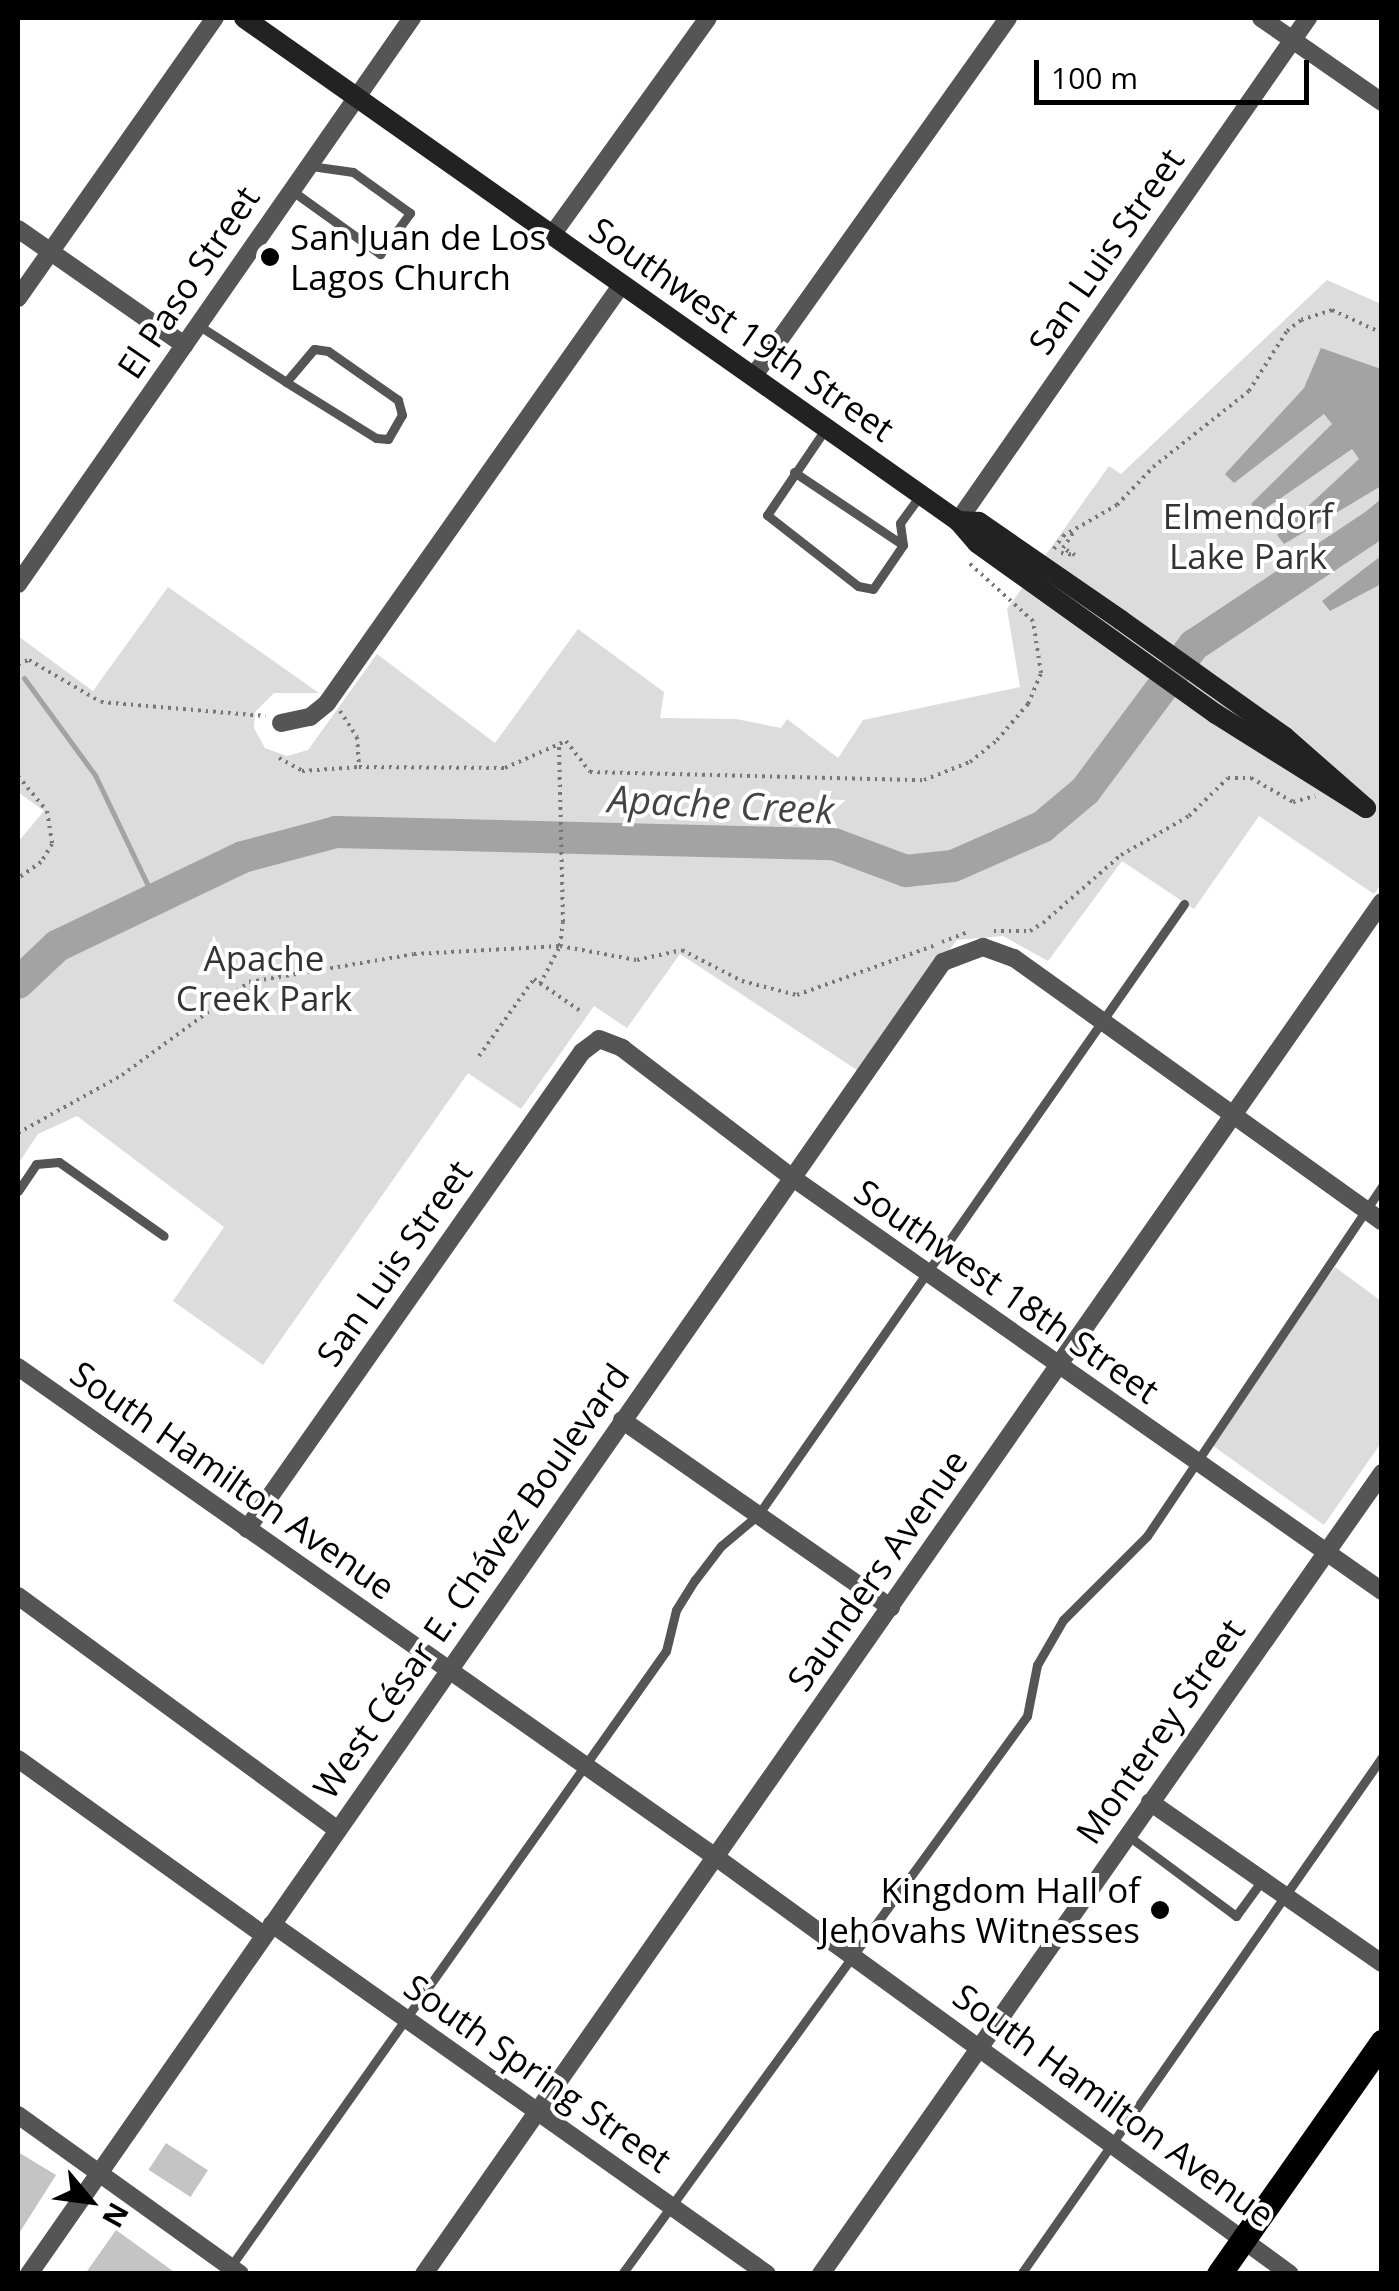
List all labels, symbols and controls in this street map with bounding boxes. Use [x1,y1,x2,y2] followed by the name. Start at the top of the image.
[1039,40,1314,102] scale bar
[1051,57,1138,98] text: 100 m
[1020,140,1192,362] street label: San Luis Street
[108,178,268,386] street label: El Paso Street
[582,208,902,450] street label: Southwest 19th Street
[290,216,546,298] place label: San Juan de Los Lagos Church
[259,246,281,268] marker: San Juan de Los Lagos Church
[1163,495,1333,577] park label: Elmendorf Lake Park
[607,775,835,833] water label: Apache Creek
[176,937,352,1019] park label: Apache Creek Park
[308,1152,480,1374] street label: San Luis Street
[847,1170,1167,1412] street label: Southwest 18th Street
[63,1352,403,1608] street label: South Hamilton Avenue
[304,1356,638,1806] street label: West César E. Chávez Boulevard
[778,1441,976,1699] street label: Saunders Avenue
[1067,1611,1253,1851] street label: Monterey Street
[820,1869,1140,1951] place label: Kingdom Hall of Jehovahs Witnesses
[1149,1899,1171,1921] marker: Kingdom Hall of Jehovahs Witnesses
[397,1965,679,2181] street label: South Spring Street
[946,1975,1282,2235] street label: South Hamilton Avenue
[40,2151,140,2251] north arrow
[94,2196,138,2235] text: N

